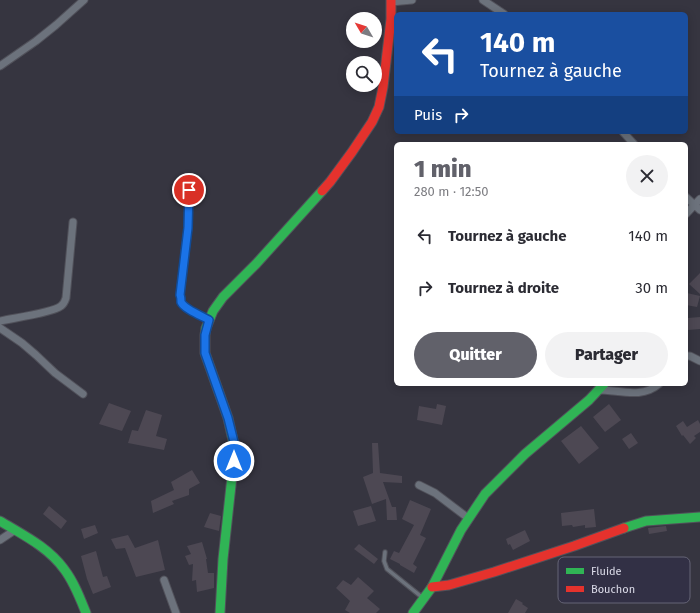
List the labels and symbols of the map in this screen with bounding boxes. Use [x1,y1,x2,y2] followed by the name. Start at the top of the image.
[346,12,382,48] north arrow
[172,173,206,207] pin
[213,440,255,482] position arrow
[558,557,690,603] legend
[591,565,622,578] text: Fluide
[591,583,635,596] text: Bouchon

